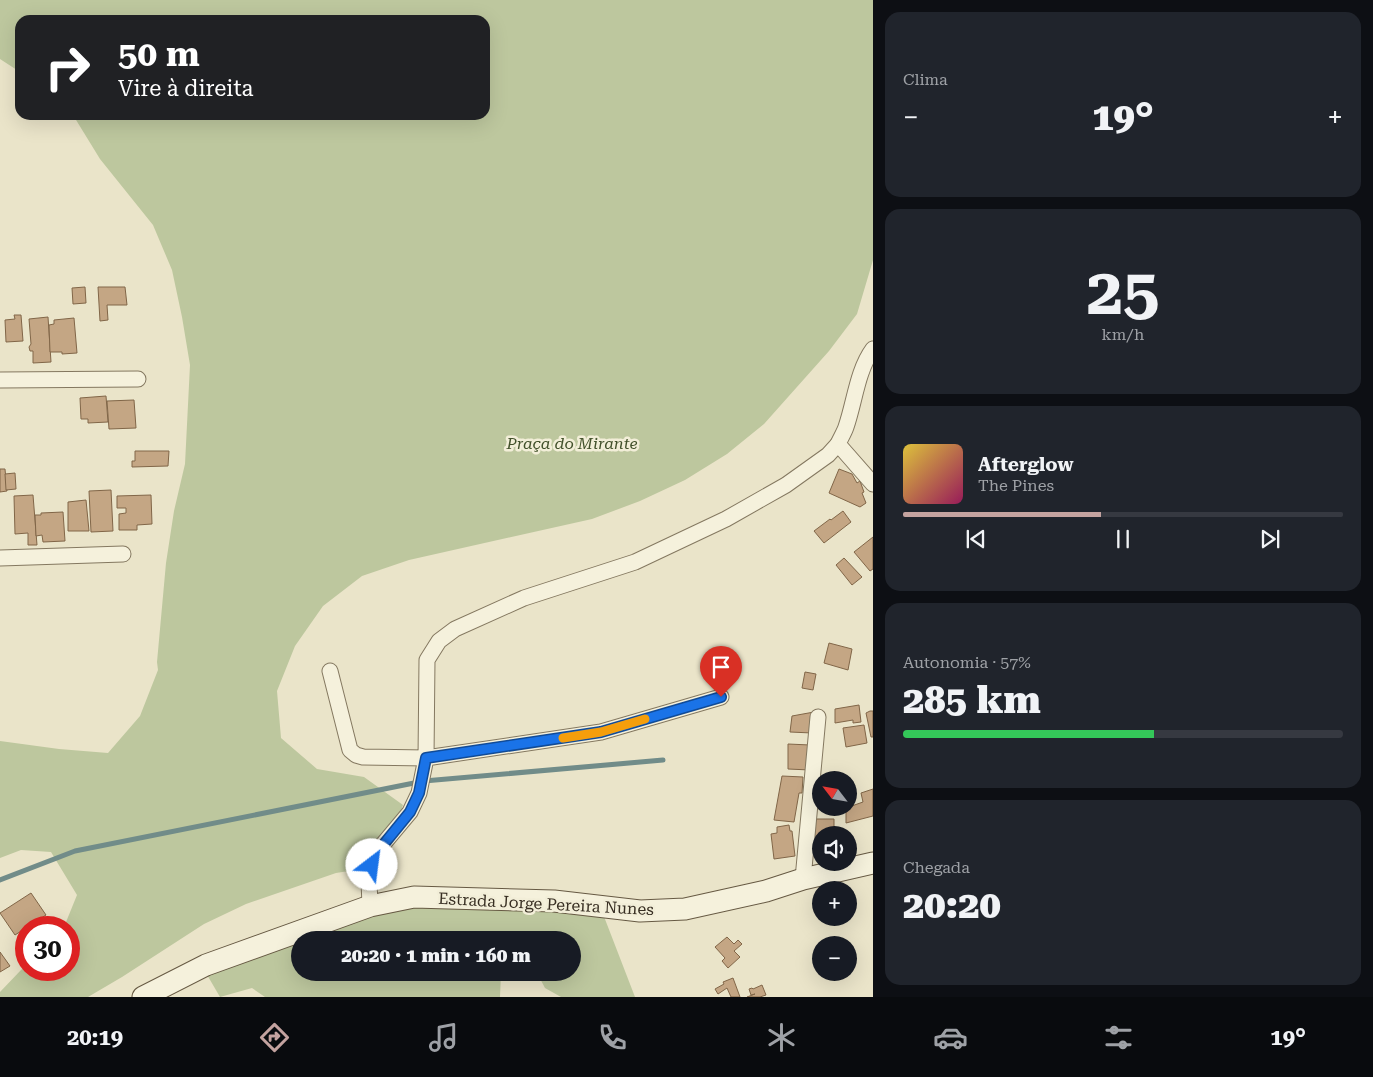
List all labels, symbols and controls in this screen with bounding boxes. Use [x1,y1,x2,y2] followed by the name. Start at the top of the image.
[118,34,200,75] text: 50 m
[35,35,100,100] icon: right
[903,70,948,89] text: Clima
[118,76,253,101] text: Vire à direita
[1092,95,1154,139] text: 19°
[903,101,919,134] text: −
[1327,101,1343,134] text: +
[1087,254,1159,330] text: 25
[1102,325,1144,344] text: km/h
[505,434,638,453] park label: Praça do Mirante
[978,453,1074,476] text: Afterglow
[978,476,1054,495] text: The Pines
[962,525,990,553] icon: previous
[1109,525,1137,553] icon: pause
[1256,525,1284,553] icon: next
[700,646,742,697] pin
[707,653,735,681] icon: arrive
[903,653,1031,672] text: Autonomia · 57%
[903,678,1041,722] text: 285 km
[812,771,858,816] north arrow
[812,771,857,981] map controls
[812,826,857,871] button: sound
[345,838,397,890] position arrow
[903,858,970,877] text: Chegada
[812,881,857,926] button: +
[903,883,1001,927] text: 20:20
[438,889,655,919] street label: Estrada Jorge Pereira Nunes
[15,916,80,981] speed limit sign: 30
[812,936,857,981] button: −
[341,944,531,967] text: 20:20 · 1 min · 160 m
[257,1020,292,1055] icon: directions
[426,1020,461,1055] icon: music
[595,1020,630,1055] icon: phone
[764,1020,799,1055] icon: climate
[933,1020,968,1055] icon: car
[1101,1020,1136,1055] icon: filters
[67,1025,123,1050] text: 20:19
[1270,1025,1306,1050] text: 19°

